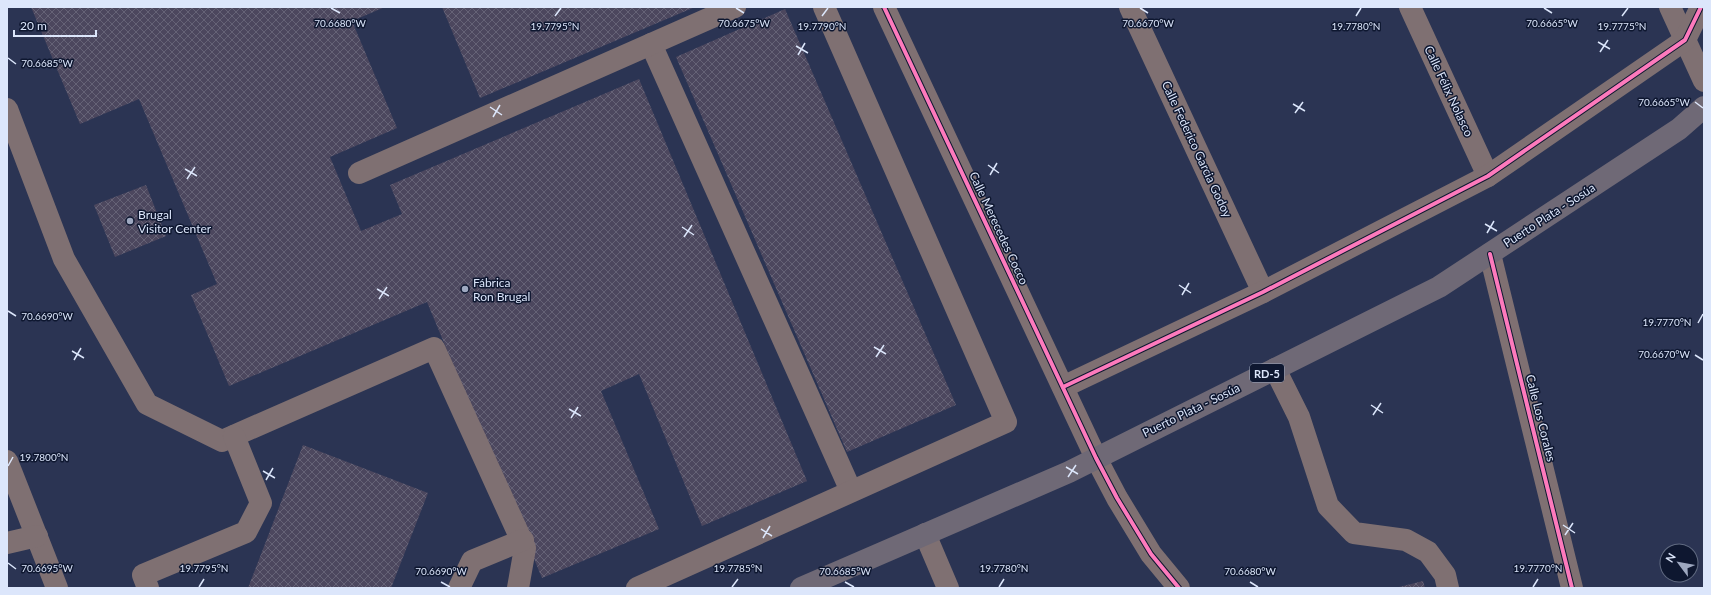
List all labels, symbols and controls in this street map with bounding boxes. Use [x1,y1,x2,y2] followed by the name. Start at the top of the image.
[14,12,96,38] scale bar
[314,17,366,29] text: 70.6680°W
[718,17,770,29] text: 70.6675°W
[1122,17,1174,29] text: 70.6670°W
[1526,17,1578,29] text: 70.6665°W
[20,18,47,33] text: 20 m
[531,20,579,32] text: 19.7795°N
[798,20,846,32] text: 19.7790°N
[1332,20,1380,32] text: 19.7780°N
[1598,20,1646,32] text: 19.7775°N
[1421,43,1477,139] street label: Calle Félix Nolasco
[21,57,73,69] text: 70.6685°W
[1159,78,1236,220] street label: Calle Federico Garcia Godoy
[1638,96,1690,108] text: 70.6665°W
[966,169,1032,287] street label: Calle Merecedes Cocco
[1500,180,1598,250] street label: Puerto Plata - Sosúa
[138,207,212,236] place label: Brugal Visitor Center
[125,216,135,226] marker: Brugal Visitor Center
[473,275,530,304] place label: Fábrica Ron Brugal
[460,284,470,294] marker: Fábrica Ron Brugal
[21,310,73,322] text: 70.6690°W
[1643,316,1691,328] text: 19.7770°N
[1638,348,1690,360] text: 70.6670°W
[1250,364,1284,382] road number: RD-5
[1523,373,1559,463] street label: Calle Los Corales
[1140,380,1242,440] street label: Puerto Plata - Sosúa
[20,451,68,463] text: 19.7800°N
[1659,543,1699,583] north arrow
[1662,550,1678,564] text: N
[21,562,73,574] text: 70.6695°W
[180,562,228,574] text: 19.7795°N
[714,562,762,574] text: 19.7785°N
[980,562,1028,574] text: 19.7780°N
[1514,562,1562,574] text: 19.7770°N
[415,565,467,577] text: 70.6690°W
[819,565,871,577] text: 70.6685°W
[1224,565,1276,577] text: 70.6680°W

